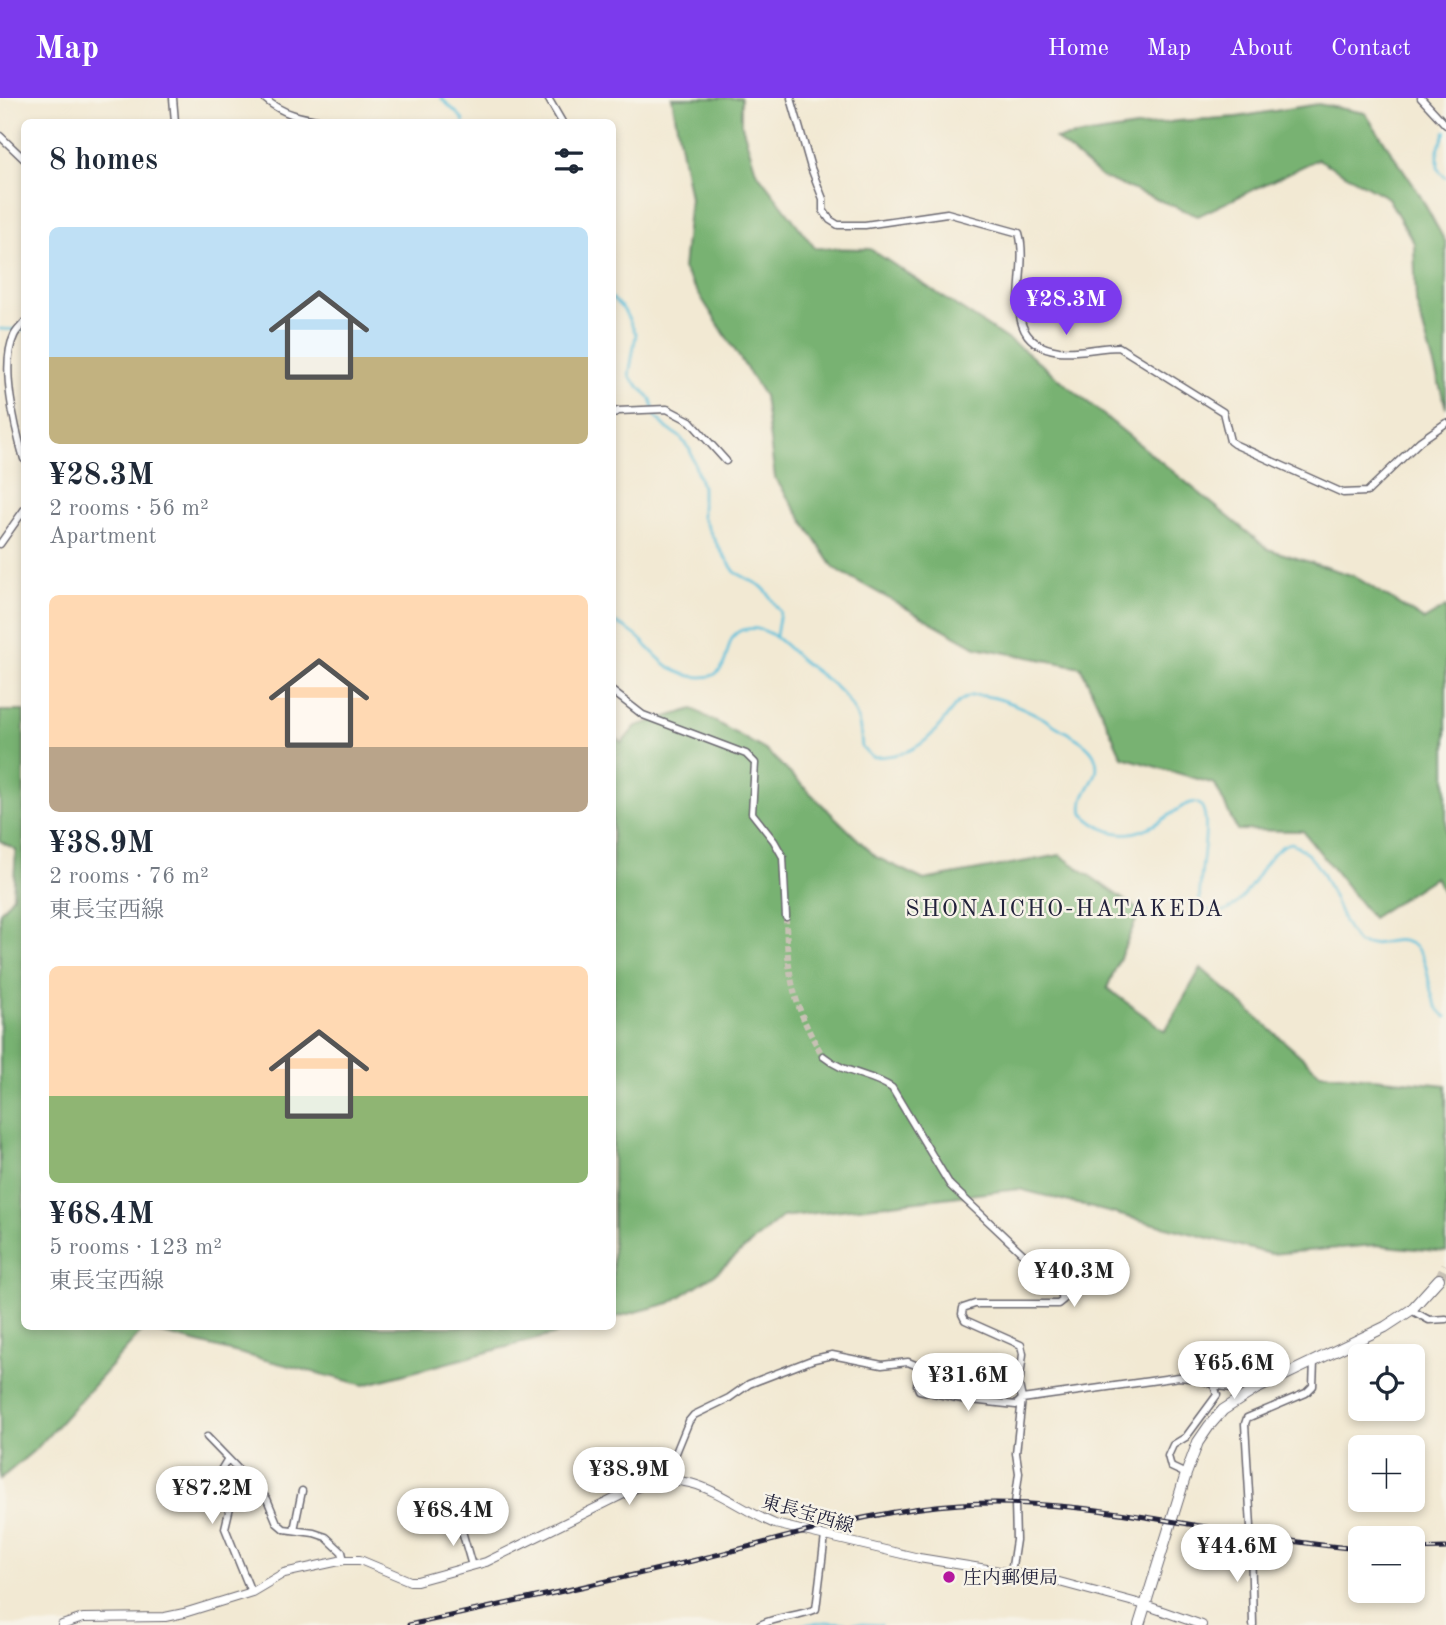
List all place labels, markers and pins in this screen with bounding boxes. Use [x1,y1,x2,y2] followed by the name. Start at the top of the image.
[1009,278,1123,337] pin: ¥28.3M
[1017,1250,1131,1309] pin: ¥40.3M
[1177,1342,1291,1401] pin: ¥65.6M
[911,1354,1025,1413] pin: ¥31.6M
[572,1448,686,1507] pin: ¥38.9M
[155,1466,269,1526] pin: ¥87.2M
[396,1488,510,1548] pin: ¥68.4M
[1180,1524,1294,1584] pin: ¥44.6M
[963,1567,1058,1589] place label: 庄内郵便局
[941,1569,957,1585] marker: 庄内郵便局

